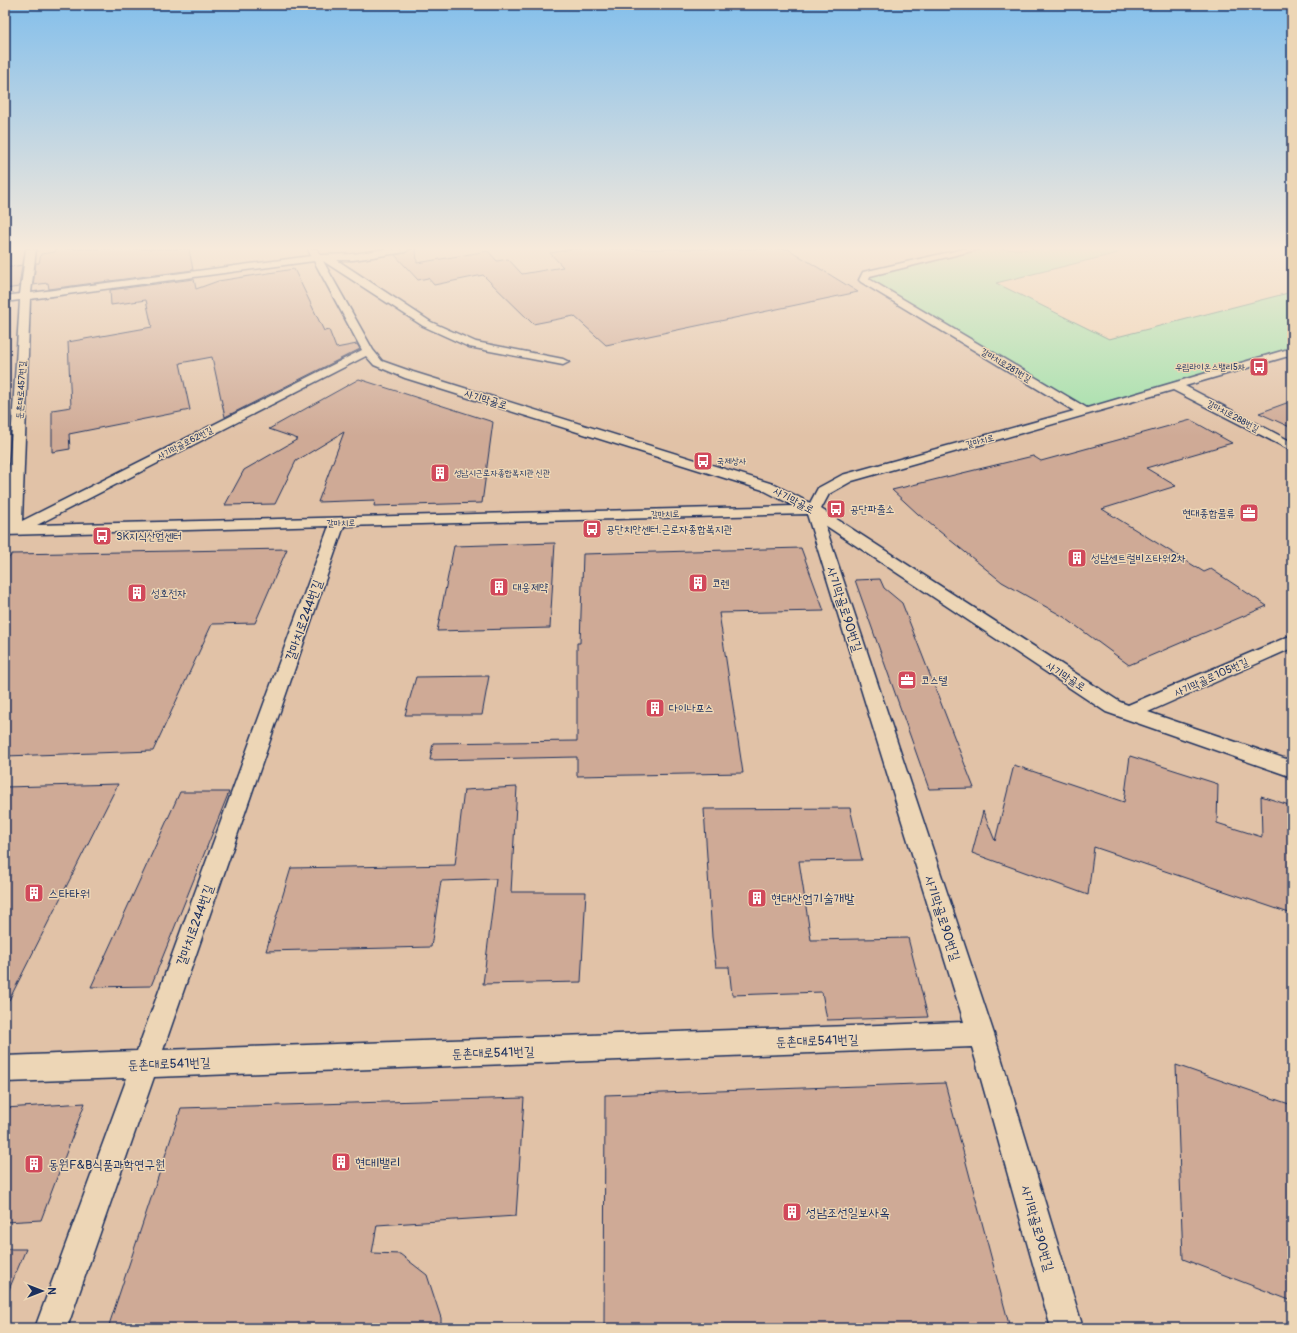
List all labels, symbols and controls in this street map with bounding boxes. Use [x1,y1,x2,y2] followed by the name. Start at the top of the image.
[979,346,1033,385] street label: 갈마치로281번길
[1248,356,1270,378] bus stop icon: 우림라이온스밸리5차
[14,360,29,419] street label: 둔촌대로457번길
[1175,362,1245,373] place label: 우림라이온스밸리5차
[463,387,509,412] street label: 사기막골로
[1205,398,1261,435] street label: 갈마치로288번길
[156,424,216,462] street label: 사기막골로62번길
[965,432,996,451] street label: 갈마치로
[692,450,714,472] bus stop icon: 국제상사
[717,456,747,467] place label: 국제상사
[429,462,451,484] building icon: 성남시근로자종합복지관 신관
[454,468,550,479] place label: 성남시근로자종합복지관 신관
[771,484,816,517] street label: 사기막골로
[825,498,847,520] bus stop icon: 공단파출소
[1238,502,1260,524] office icon: 현대종합물류
[850,503,894,516] place label: 공단파출소
[1182,507,1235,520] place label: 현대종합물류
[650,508,680,521] street label: 갈마치로
[326,518,356,529] street label: 갈마치로
[581,518,603,540] bus stop icon: 공단치안센터.근로자종합복지관
[606,523,732,536] place label: 공단치안센터.근로자종합복지관
[91,525,113,547] bus stop icon: SK지식산업센터
[116,530,182,543] place label: SK지식산업센터
[1066,547,1088,569] building icon: 성남센트럴비즈타워2차
[1091,552,1186,565] place label: 성남센트럴비즈타워2차
[822,564,865,654] street label: 사기막골로90번길
[687,572,709,594] building icon: 코렌
[488,576,510,598] building icon: 대웅제약
[712,577,730,590] place label: 코렌
[282,578,326,663] street label: 갈마치로244번길
[513,581,549,594] place label: 대웅제약
[126,582,148,604] building icon: 성호전자
[151,587,187,600] place label: 성호전자
[1172,655,1250,700] street label: 사기막골로105번길
[1044,659,1088,694] street label: 사기막골로
[896,669,918,691] office icon: 코스텔
[921,674,948,687] place label: 코스텔
[644,697,666,719] building icon: 다이나포스
[669,702,713,715] place label: 다이나포스
[920,873,963,963] street label: 사기막골로90번길
[23,882,45,904] building icon: 스타타워
[173,883,217,968] street label: 갈마치로244번길
[48,886,90,902] place label: 스타타워
[746,887,768,909] building icon: 현대산업기술개발
[771,891,855,907] place label: 현대산업기술개발
[776,1032,859,1050] street label: 둔촌대로541번길
[452,1044,535,1062] street label: 둔촌대로541번길
[128,1055,211,1073] street label: 둔촌대로541번길
[330,1151,352,1173] building icon: 현대I밸리
[23,1153,45,1175] building icon: 동원F&B식품과학연구원
[355,1155,401,1171] place label: 현대I밸리
[48,1157,165,1173] place label: 동원F&B식품과학연구원
[1017,1182,1057,1273] street label: 사기막골로90번길
[781,1201,803,1223] building icon: 성남조선일보사옥
[806,1205,890,1221] place label: 성남조선일보사옥
[22,1271,62,1311] north arrow
[45,1287,58,1295] text: N

